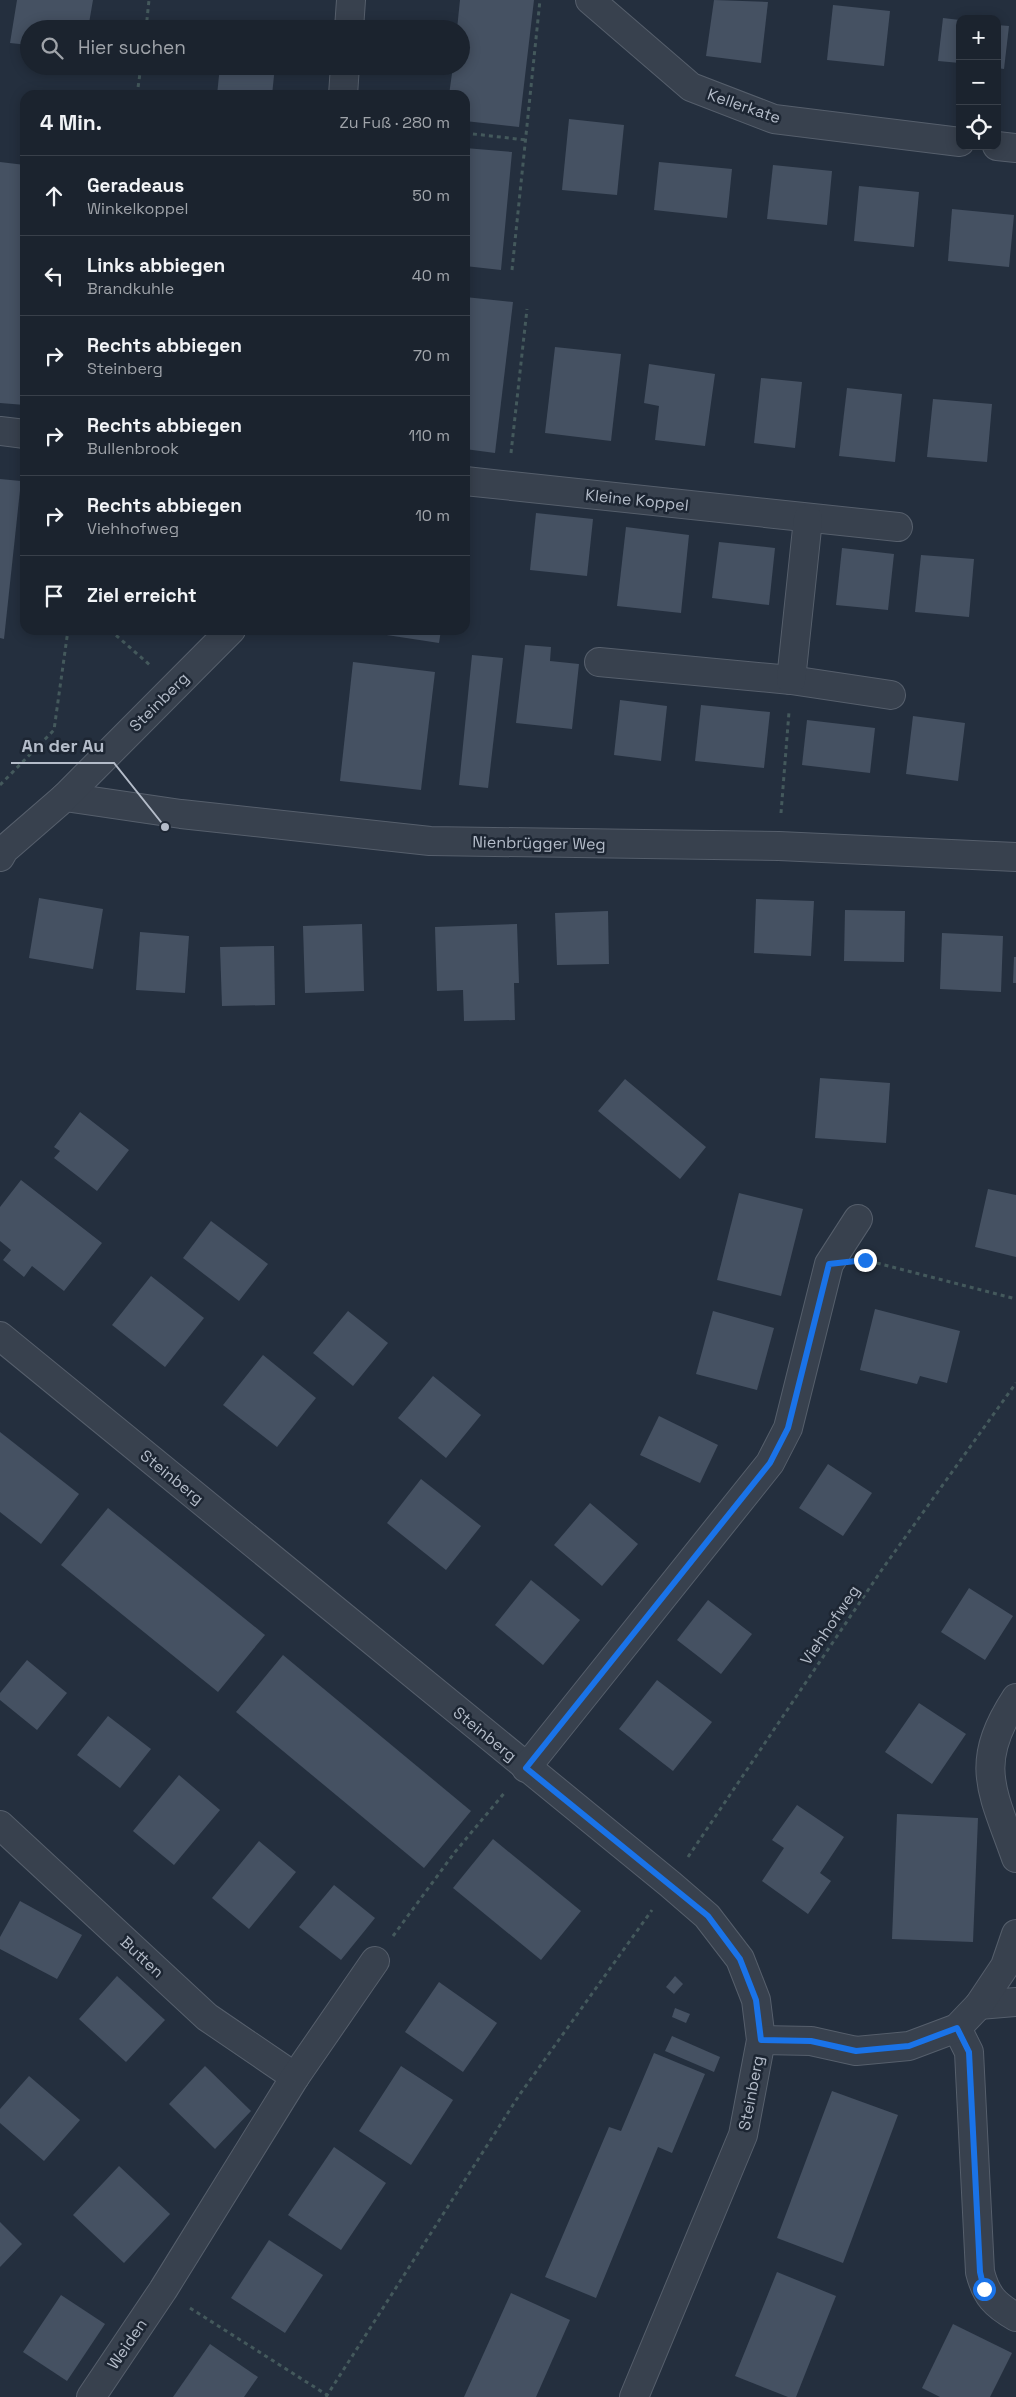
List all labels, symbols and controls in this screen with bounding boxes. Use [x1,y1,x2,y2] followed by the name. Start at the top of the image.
[956,15,1001,150] map controls
[956,15,1001,60] button: +
[20,20,470,75] search box
[38,34,66,62] icon: search
[78,35,186,60] text: Hier suchen
[956,60,1001,105] button: −
[705,84,783,128] street label: Kellerkate
[956,105,1001,150] button: locate
[40,109,102,136] text: 4 Min.
[339,112,450,133] text: Zu Fuß · 280 m
[87,173,184,198] text: Geradeaus
[40,182,68,210] icon: ahead
[412,185,450,206] text: 50 m
[87,198,188,219] text: Winkelkoppel
[87,253,225,278] text: Links abbiegen
[40,262,68,290] icon: left
[412,265,450,286] text: 40 m
[87,278,174,299] text: Brandkuhle
[87,333,242,358] text: Rechts abbiegen
[40,342,68,370] icon: right
[413,345,450,366] text: 70 m
[87,358,163,379] text: Steinberg
[87,413,242,438] text: Rechts abbiegen
[40,422,68,450] icon: right
[408,425,450,446] text: 110 m
[87,438,179,459] text: Bullenbrook
[584,484,690,516] street label: Kleine Koppel
[87,493,242,518] text: Rechts abbiegen
[40,502,68,530] icon: right
[415,505,450,526] text: 10 m
[87,518,179,539] text: Viehhofweg
[40,582,68,610] icon: arrive
[87,583,197,608] text: Ziel erreicht
[125,668,193,736] street label: Steinberg
[11,730,114,763] callout: An der Au
[22,734,104,757] text: An der Au
[472,831,606,855] street label: Nienbrügger Weg
[854,1249,877,1272] route end
[136,1445,208,1509] street label: Steinberg
[796,1581,864,1669] street label: Viehhofweg
[449,1702,521,1766] street label: Steinberg
[116,1932,168,1982] street label: Butten
[733,2054,769,2132] street label: Steinberg
[973,2278,996,2301] route start
[102,2315,152,2373] street label: Weiden

